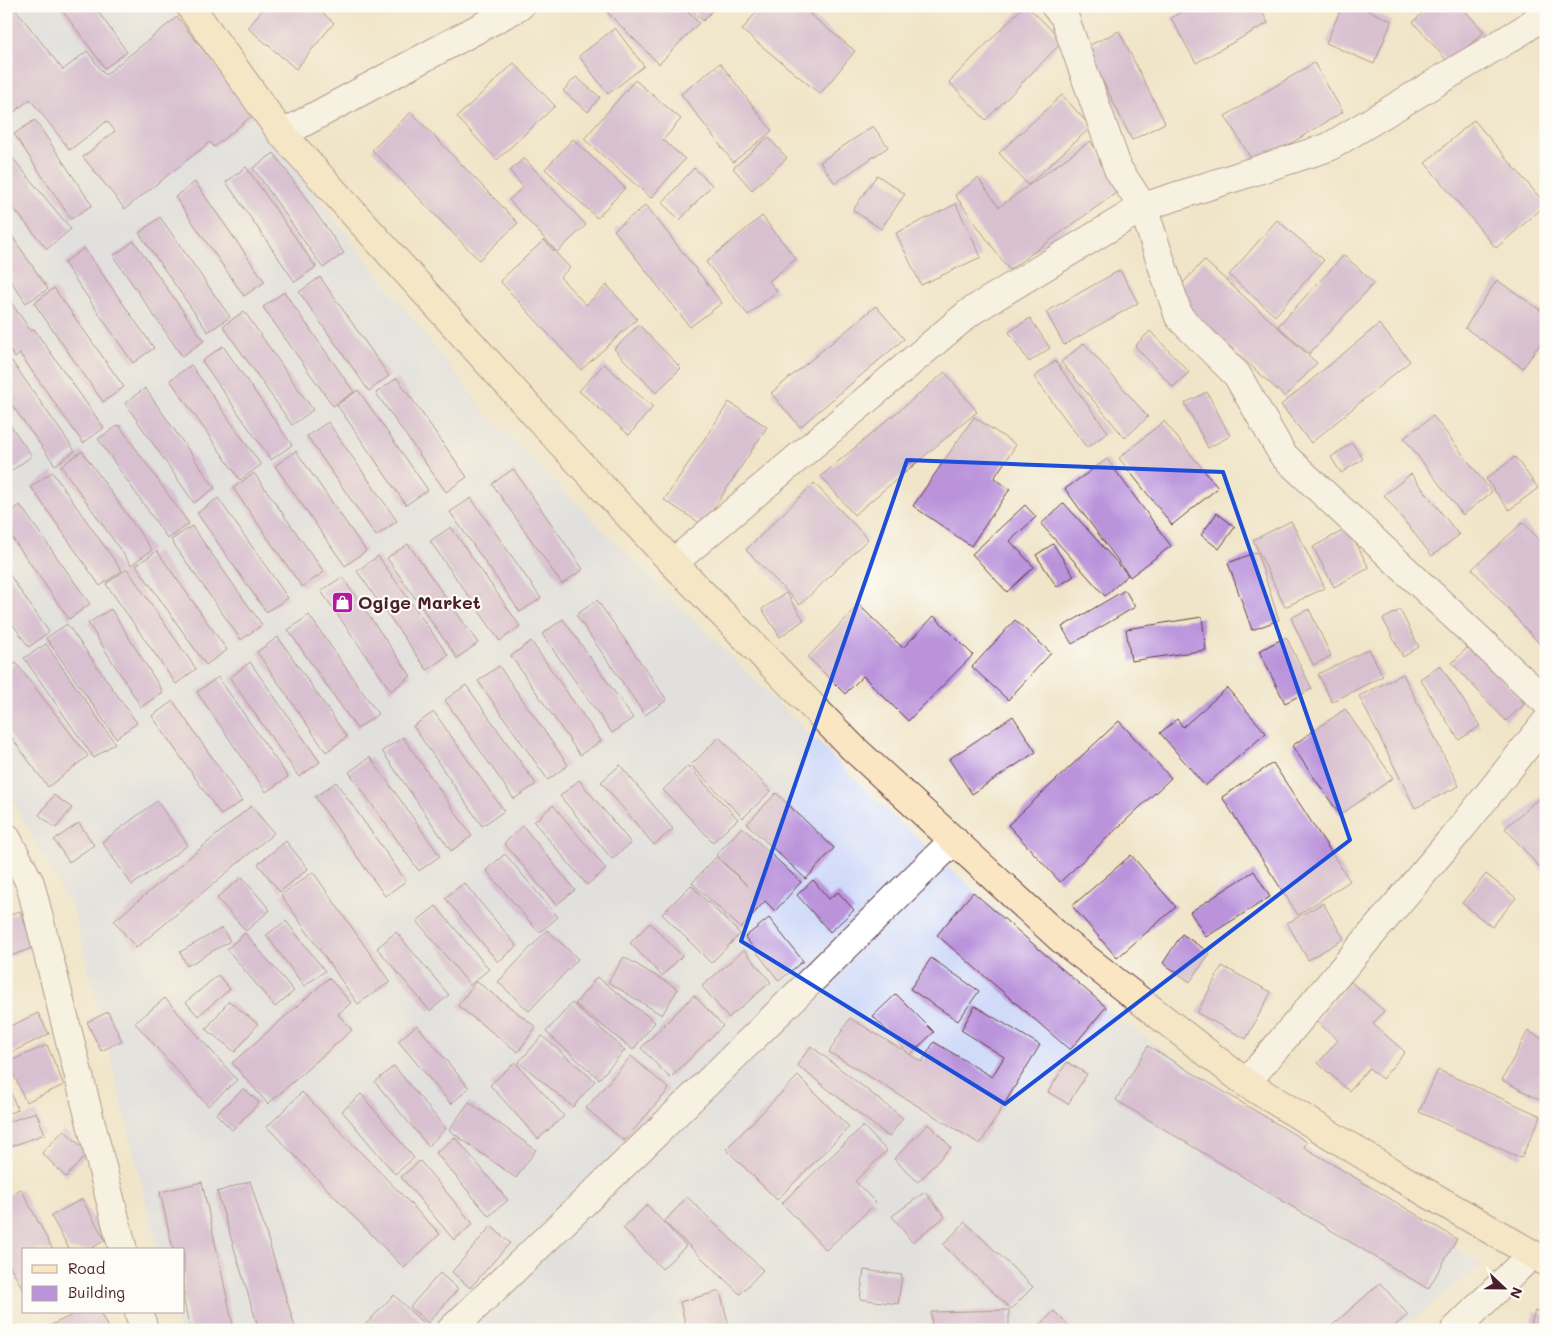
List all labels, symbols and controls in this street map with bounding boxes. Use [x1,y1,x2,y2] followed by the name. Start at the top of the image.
[358,590,481,614] place label: Ogige Market
[330,591,354,615] shop icon: Ogige Market
[22,1248,185,1314] legend
[68,1258,105,1278] text: Road
[1480,1264,1530,1314] north arrow
[68,1282,125,1302] text: Building
[1506,1285,1527,1302] text: N

